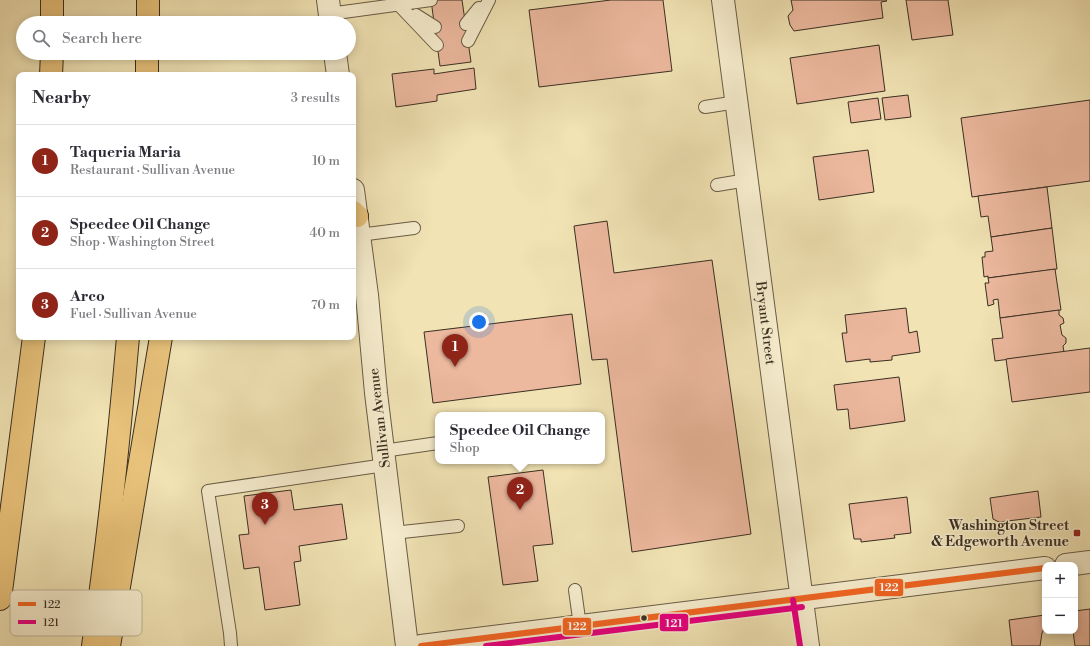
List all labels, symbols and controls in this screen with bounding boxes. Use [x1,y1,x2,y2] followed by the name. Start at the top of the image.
[16,16,356,60] search box
[30,27,52,49] icon: search
[62,29,142,48] text: Search here
[32,87,91,109] text: Nearby
[291,90,340,106] text: 3 results
[70,143,181,162] text: Taqueria Maria
[42,153,48,169] text: 1
[312,153,340,169] text: 10 m
[70,162,235,178] text: Restaurant · Sullivan Avenue
[70,215,210,234] text: Speedee Oil Change
[41,225,49,241] text: 2
[310,225,340,241] text: 40 m
[70,234,215,250] text: Shop · Washington Street
[751,279,779,366] street label: Bryant Street
[70,287,105,306] text: Arco
[41,297,49,313] text: 3
[311,297,340,313] text: 70 m
[70,306,197,322] text: Fuel · Sullivan Avenue
[469,312,489,332] your location
[442,334,468,367] pin: 1
[365,367,395,469] street label: Sullivan Avenue
[435,412,605,464] popup
[450,421,590,440] text: Speedee Oil Change
[450,440,480,456] text: Shop
[507,477,533,510] pin: 2
[252,492,278,525] pin: 3
[931,517,1070,551] place label: Washington Street & Edgeworth Avenue
[1072,528,1082,538] marker: Washington Street & Edgeworth Avenue
[1042,562,1078,634] map controls
[1042,562,1078,598] button: +
[874,578,904,597] line badge: 122
[879,581,899,595] text: 122
[10,590,142,636] legend
[43,598,61,612] text: 122
[1042,598,1078,634] button: −
[639,613,649,623] unlabelled marker
[659,613,689,632] line badge: 121
[43,616,59,630] text: 121
[562,617,592,636] line badge: 122
[665,617,684,631] text: 121
[567,620,587,634] text: 122

